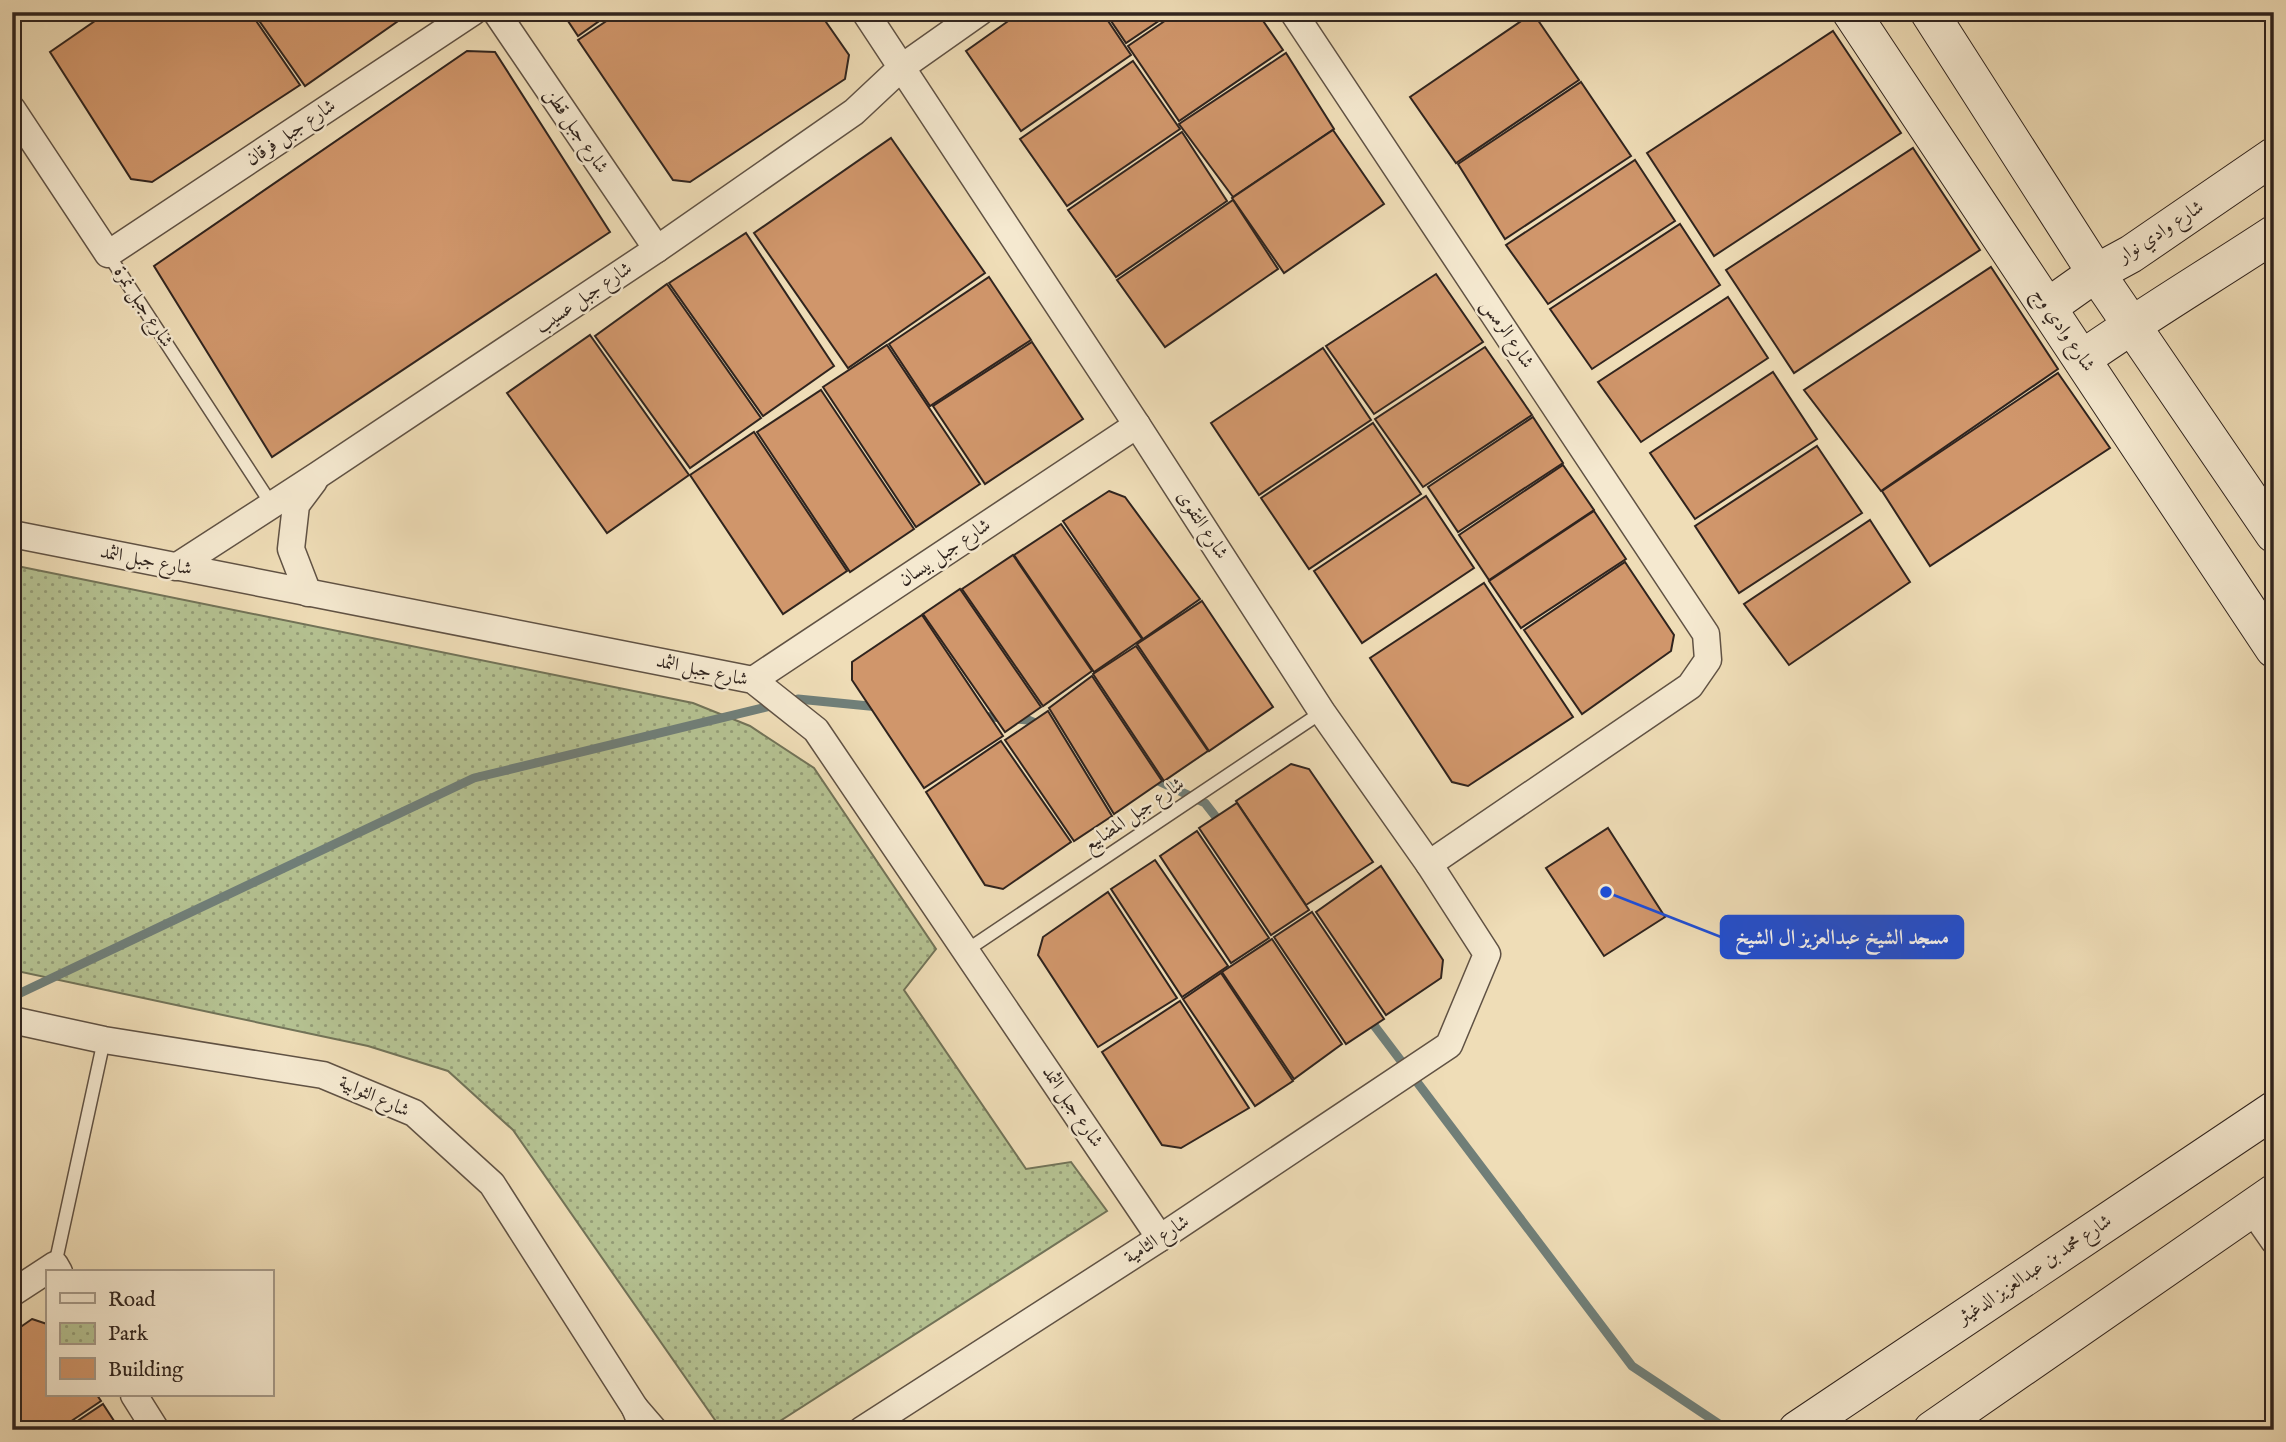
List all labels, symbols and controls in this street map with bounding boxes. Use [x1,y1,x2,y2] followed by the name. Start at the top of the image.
[537,84,613,180] street label: شارع جبل قطن
[241,94,342,174] street label: شارع جبل فرقان
[2112,195,2210,272] street label: شارع وادي نوار
[531,257,638,341] street label: شارع جبل عسيب
[106,262,178,353] street label: شارع جبل نمرة
[2023,283,2100,379] street label: شارع وادي وج
[1473,295,1539,374] street label: شارع الرمس
[1169,486,1233,565] street label: شارع التقوى
[894,514,997,594] street label: شارع جبل بيسان
[98,540,194,584] street label: شارع جبل الثمد
[653,650,750,694] street label: شارع جبل الثمد
[1079,772,1191,861] street label: شارع جبل المضابيع
[1721,916,1963,958] callout: مسجد الشيخ عبدالعزيز ال الشيخ
[1735,925,1949,956] text: مسجد الشيخ عبدالعزيز ال الشيخ
[1034,1062,1108,1153] street label: شارع جبل الثمد
[334,1071,413,1125] street label: شارع الثوابية
[1952,1209,2118,1333] street label: شارع محمد بن عبدالعزيز الدغيثر
[1120,1210,1195,1272] street label: شارع الثامية
[46,1270,273,1396] legend
[108,1287,156,1314] text: Road
[108,1321,149,1348] text: Park
[108,1357,184,1384] text: Building

